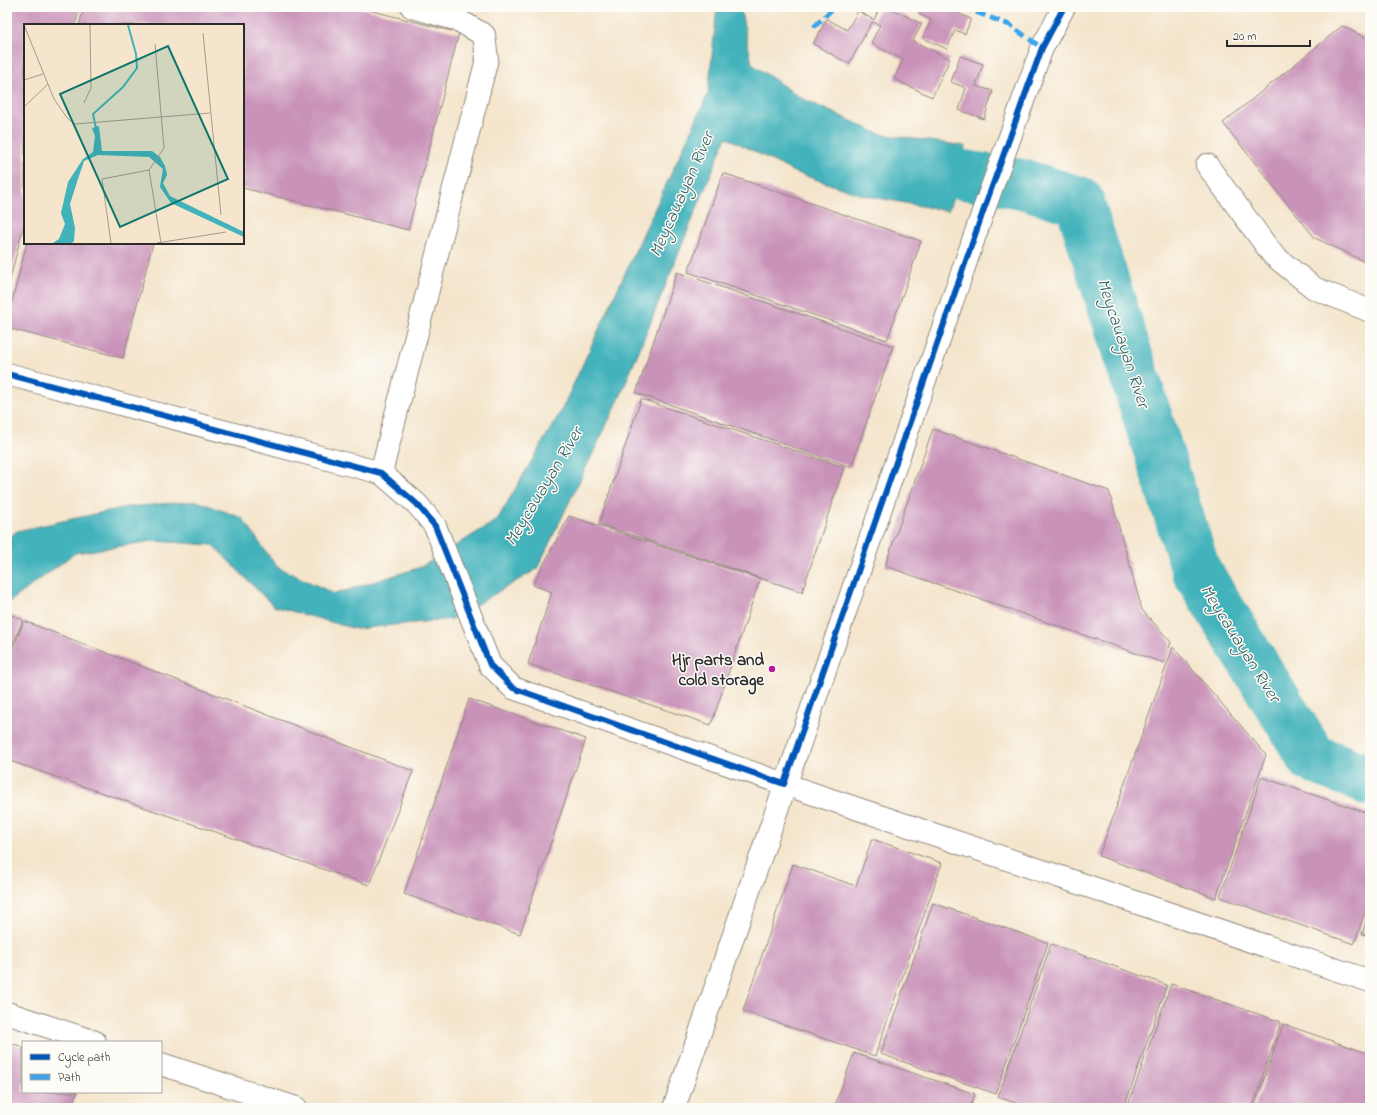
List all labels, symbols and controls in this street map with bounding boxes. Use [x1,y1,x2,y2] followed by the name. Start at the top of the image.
[1227,22,1310,48] scale bar
[24,24,244,244] inset map
[1233,28,1256,46] text: 20 m
[644,126,723,262] water label: Meycauayan River
[1089,276,1156,414] water label: Meycauayan River
[499,421,592,551] water label: Meycauayan River
[1193,580,1287,710] water label: Meycauayan River
[672,648,765,695] place label: Hjr parts and cold storage
[767,664,777,674] marker: Hjr parts and cold storage
[22,1041,162,1093] legend
[58,1049,110,1068] text: Cycle path
[58,1069,81,1087] text: Path

